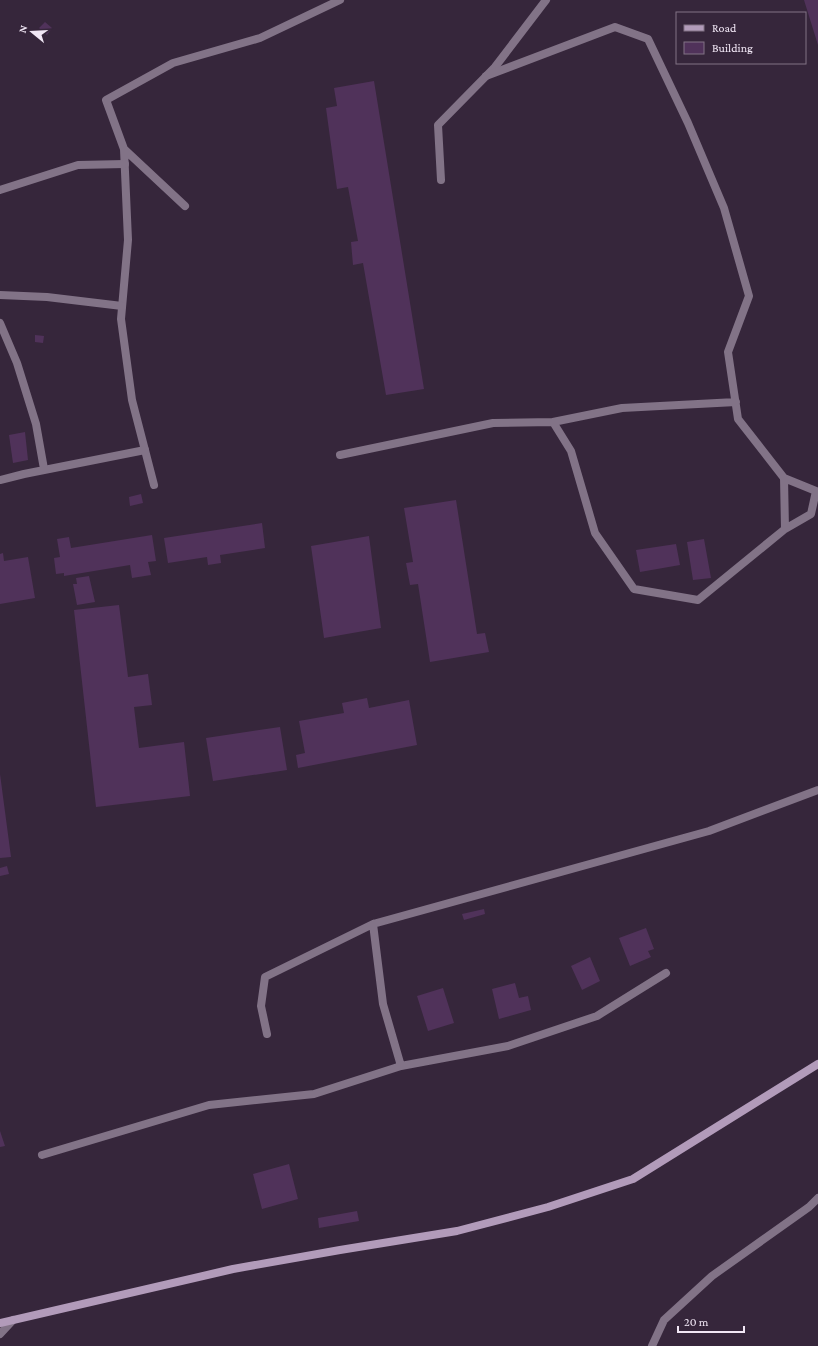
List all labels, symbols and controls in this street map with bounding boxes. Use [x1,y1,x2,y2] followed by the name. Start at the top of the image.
[12,12,52,52] north arrow
[676,12,806,64] legend
[712,21,737,35] text: Road
[16,23,30,34] text: N
[712,41,753,55] text: Building
[678,1308,744,1334] scale bar
[684,1315,709,1329] text: 20 m

